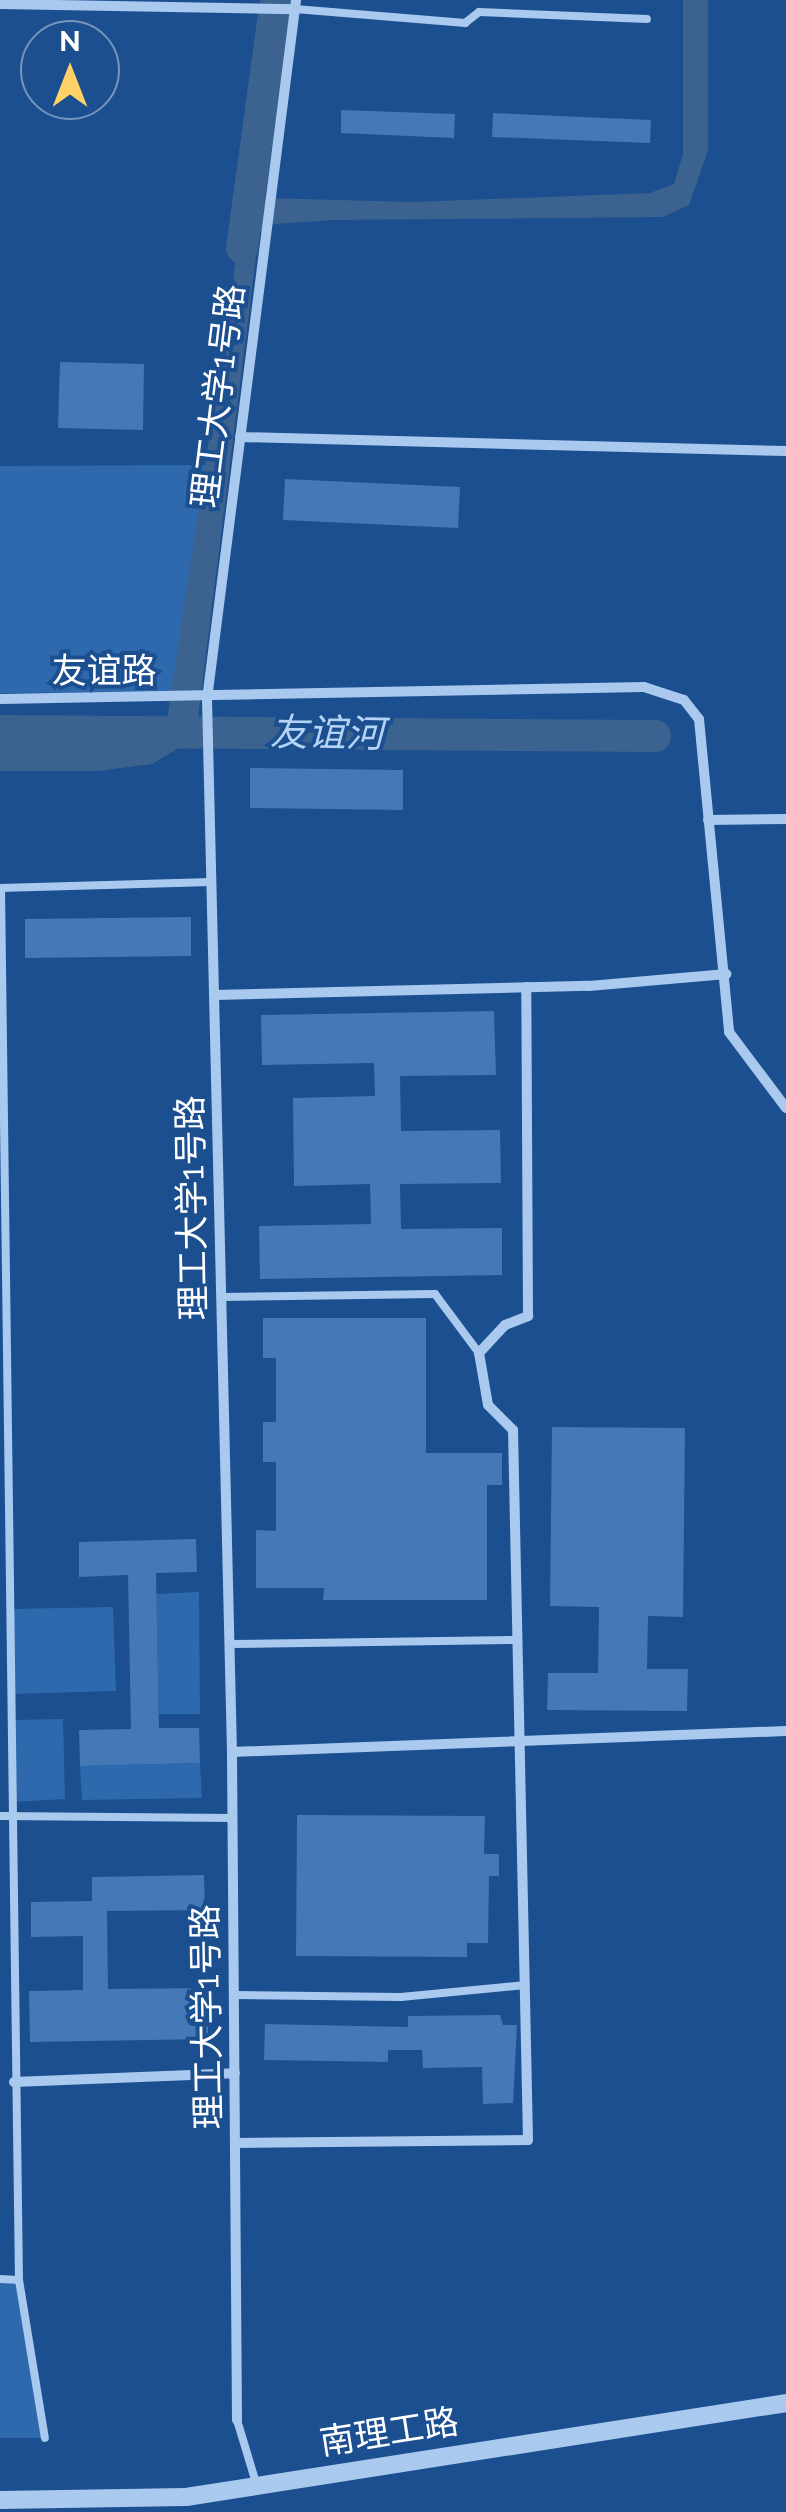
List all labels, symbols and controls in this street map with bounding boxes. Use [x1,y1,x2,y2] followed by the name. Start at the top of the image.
[20,20,120,120] north arrow
[59,25,81,58] text: N
[183,282,253,510] street label: 理工大学1号路
[52,650,156,692] street label: 友谊路
[270,709,384,757] water label: 友谊河
[169,1095,215,1321] street label: 理工大学1号路
[184,1904,230,2130] street label: 理工大学1号路
[317,2400,461,2464] street label: 南理工路

